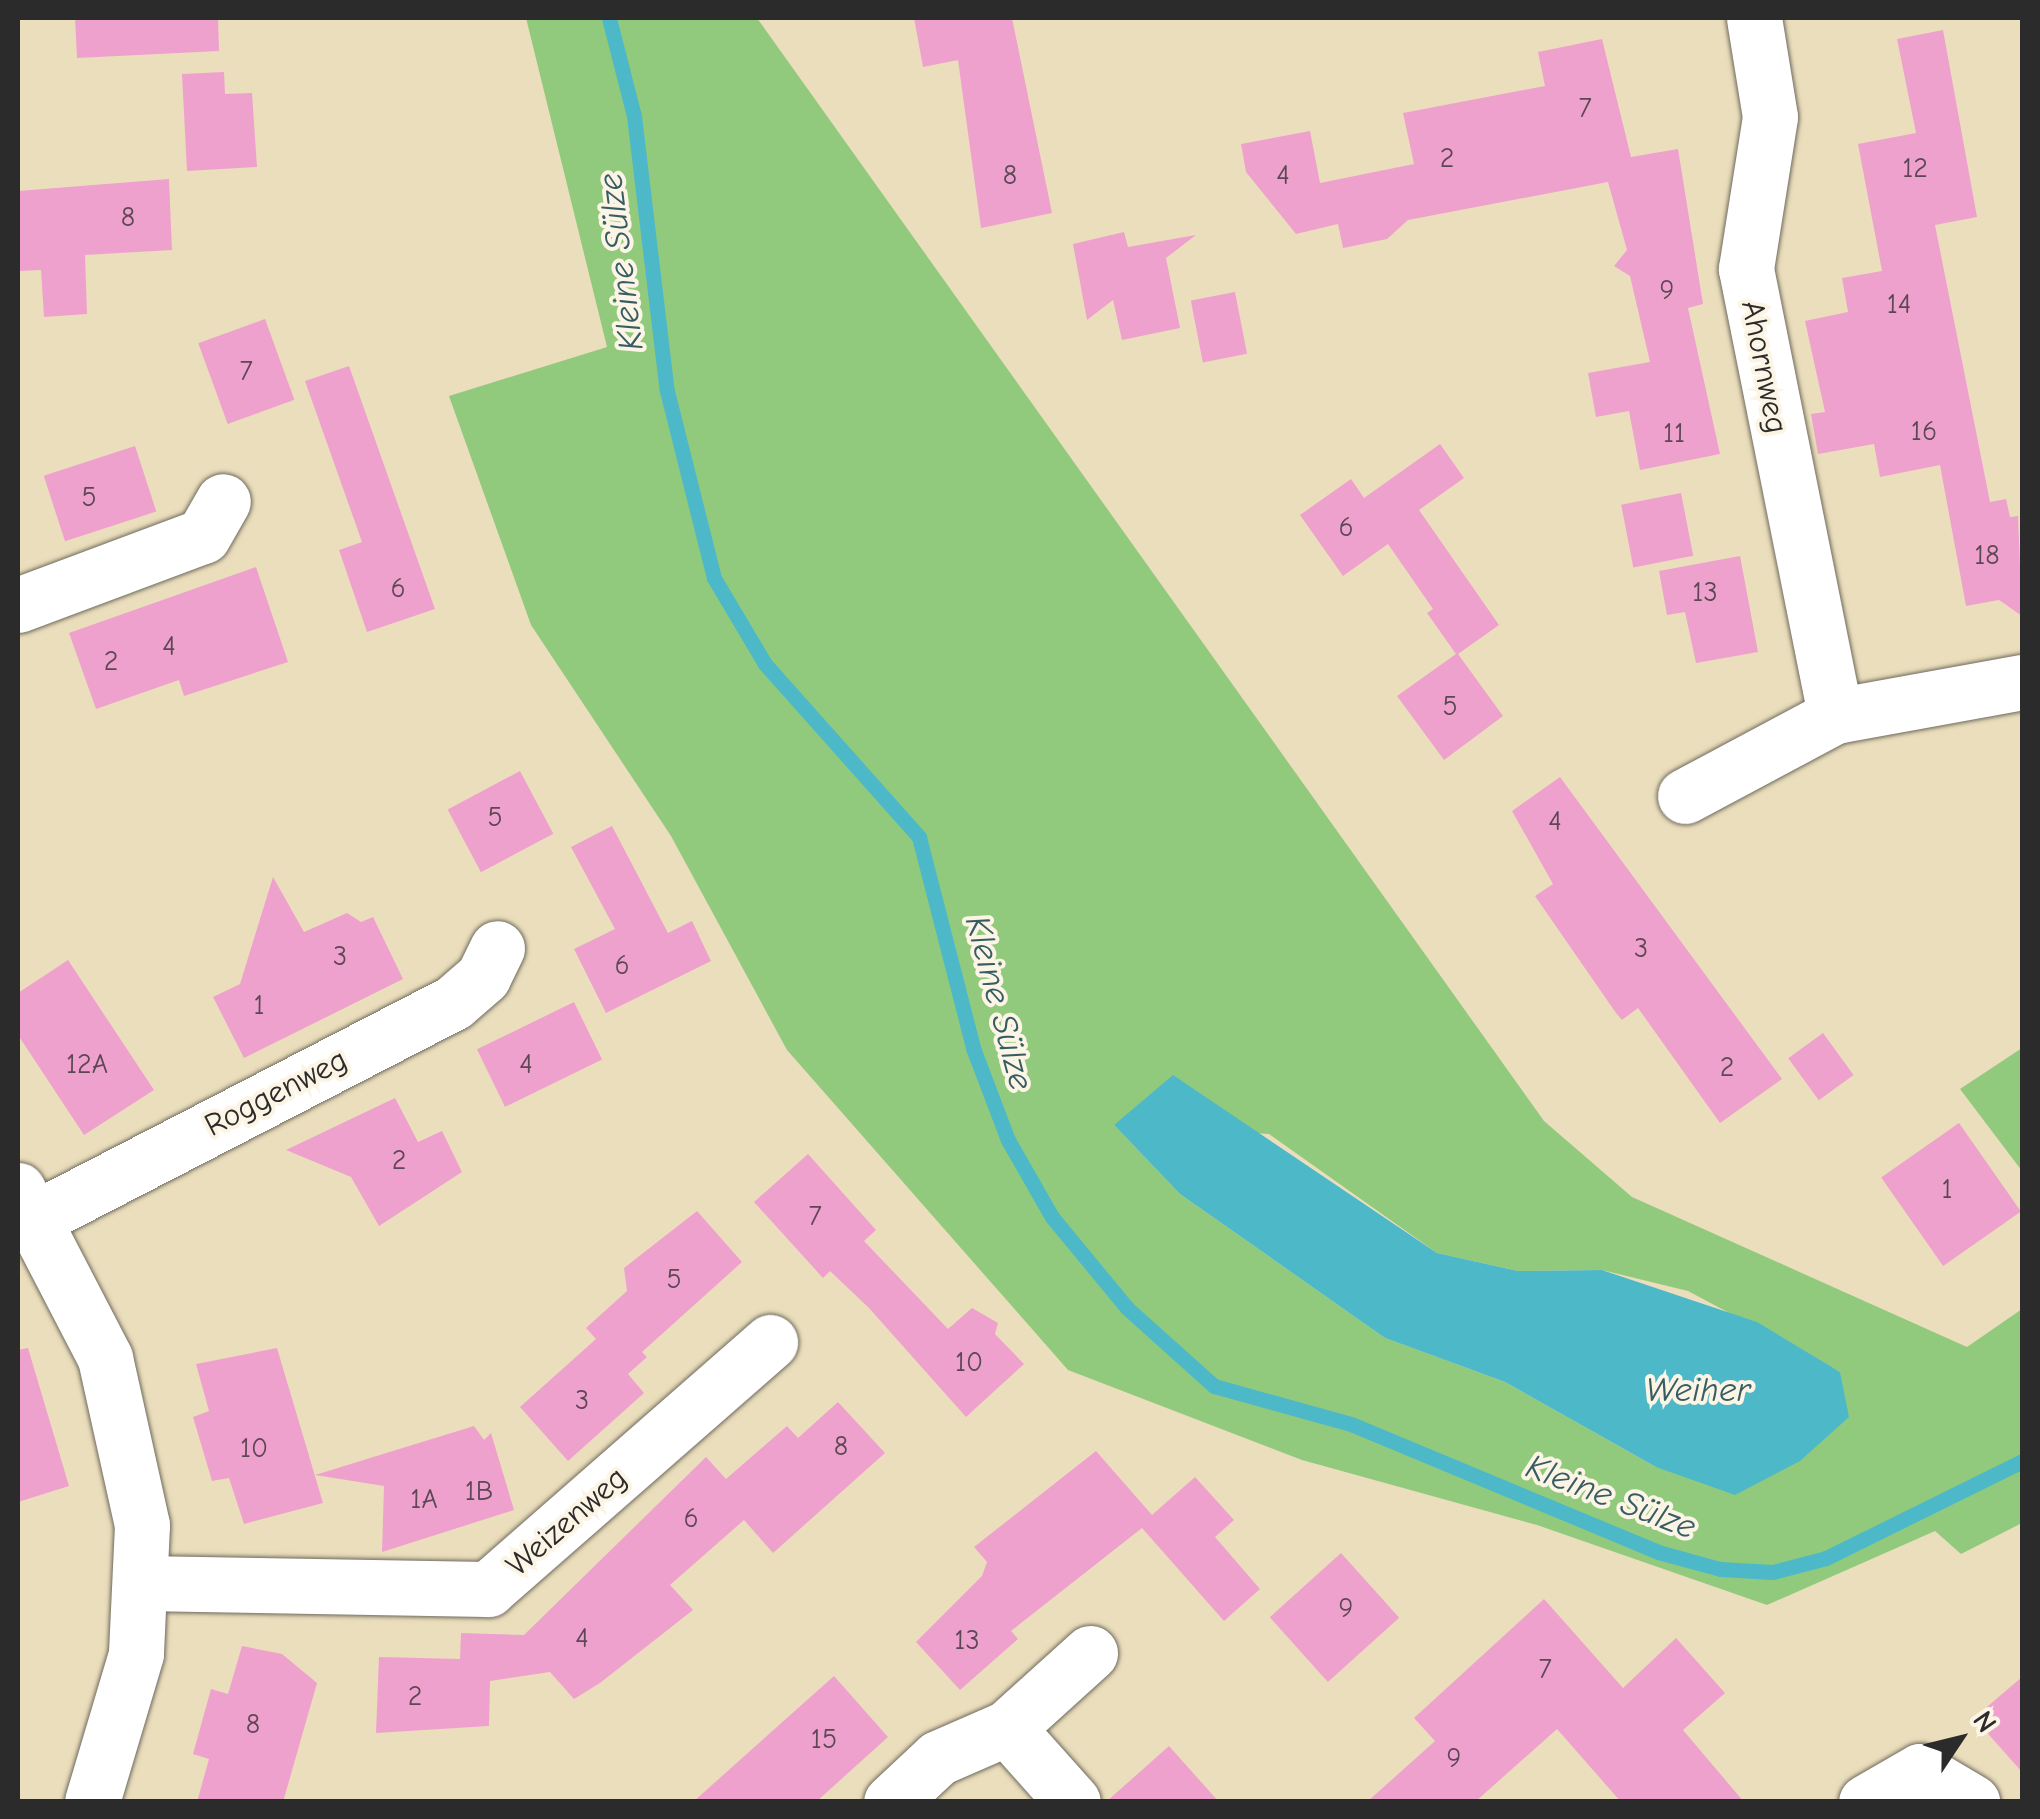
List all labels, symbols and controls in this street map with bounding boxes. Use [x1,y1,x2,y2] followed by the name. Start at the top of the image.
[1578,91,1592,125] house number: 7
[1440,141,1454,175] house number: 2
[1902,151,1928,185] house number: 12
[1003,158,1017,192] house number: 8
[1276,158,1290,192] house number: 4
[589,171,653,353] water label: Kleine Sülze
[121,200,135,234] house number: 8
[1660,273,1674,307] house number: 9
[1887,287,1911,321] house number: 14
[1732,297,1796,437] street label: Ahornweg
[239,354,253,388] house number: 7
[1911,414,1937,448] house number: 16
[1663,416,1685,450] house number: 11
[81,480,97,514] house number: 5
[1338,510,1354,544] house number: 6
[1974,538,2000,572] house number: 18
[390,571,406,605] house number: 6
[1692,575,1718,609] house number: 13
[162,629,176,663] house number: 4
[104,644,118,678] house number: 2
[1442,689,1458,723] house number: 5
[487,800,503,834] house number: 5
[1548,804,1562,838] house number: 4
[956,911,1042,1095] water label: Kleine Sülze
[1634,931,1648,965] house number: 3
[333,939,347,973] house number: 3
[614,948,630,982] house number: 6
[253,988,265,1022] house number: 1
[198,1041,354,1145] street label: Roggenweg
[66,1047,108,1081] house number: 12A
[519,1047,533,1081] house number: 4
[1720,1050,1734,1084] house number: 2
[392,1143,406,1177] house number: 2
[1941,1172,1953,1206] house number: 1
[808,1199,822,1233] house number: 7
[666,1262,682,1296] house number: 5
[955,1345,983,1379] house number: 10
[1646,1369,1750,1411] water label: Weiher
[575,1383,589,1417] house number: 3
[834,1429,848,1463] house number: 8
[240,1431,268,1465] house number: 10
[1520,1445,1702,1549] water label: Kleine Sülze
[499,1459,635,1585] street label: Weizenweg
[465,1474,493,1508] house number: 1B
[410,1482,438,1516] house number: 1A
[683,1501,699,1535] house number: 6
[1339,1591,1353,1625] house number: 9
[575,1621,589,1655] house number: 4
[954,1623,980,1657] house number: 13
[1538,1652,1552,1686] house number: 7
[408,1679,422,1713] house number: 2
[1910,1689,2010,1789] north arrow
[1966,1705,2003,1738] text: N
[246,1707,260,1741] house number: 8
[811,1722,837,1756] house number: 15
[1447,1741,1461,1775] house number: 9

